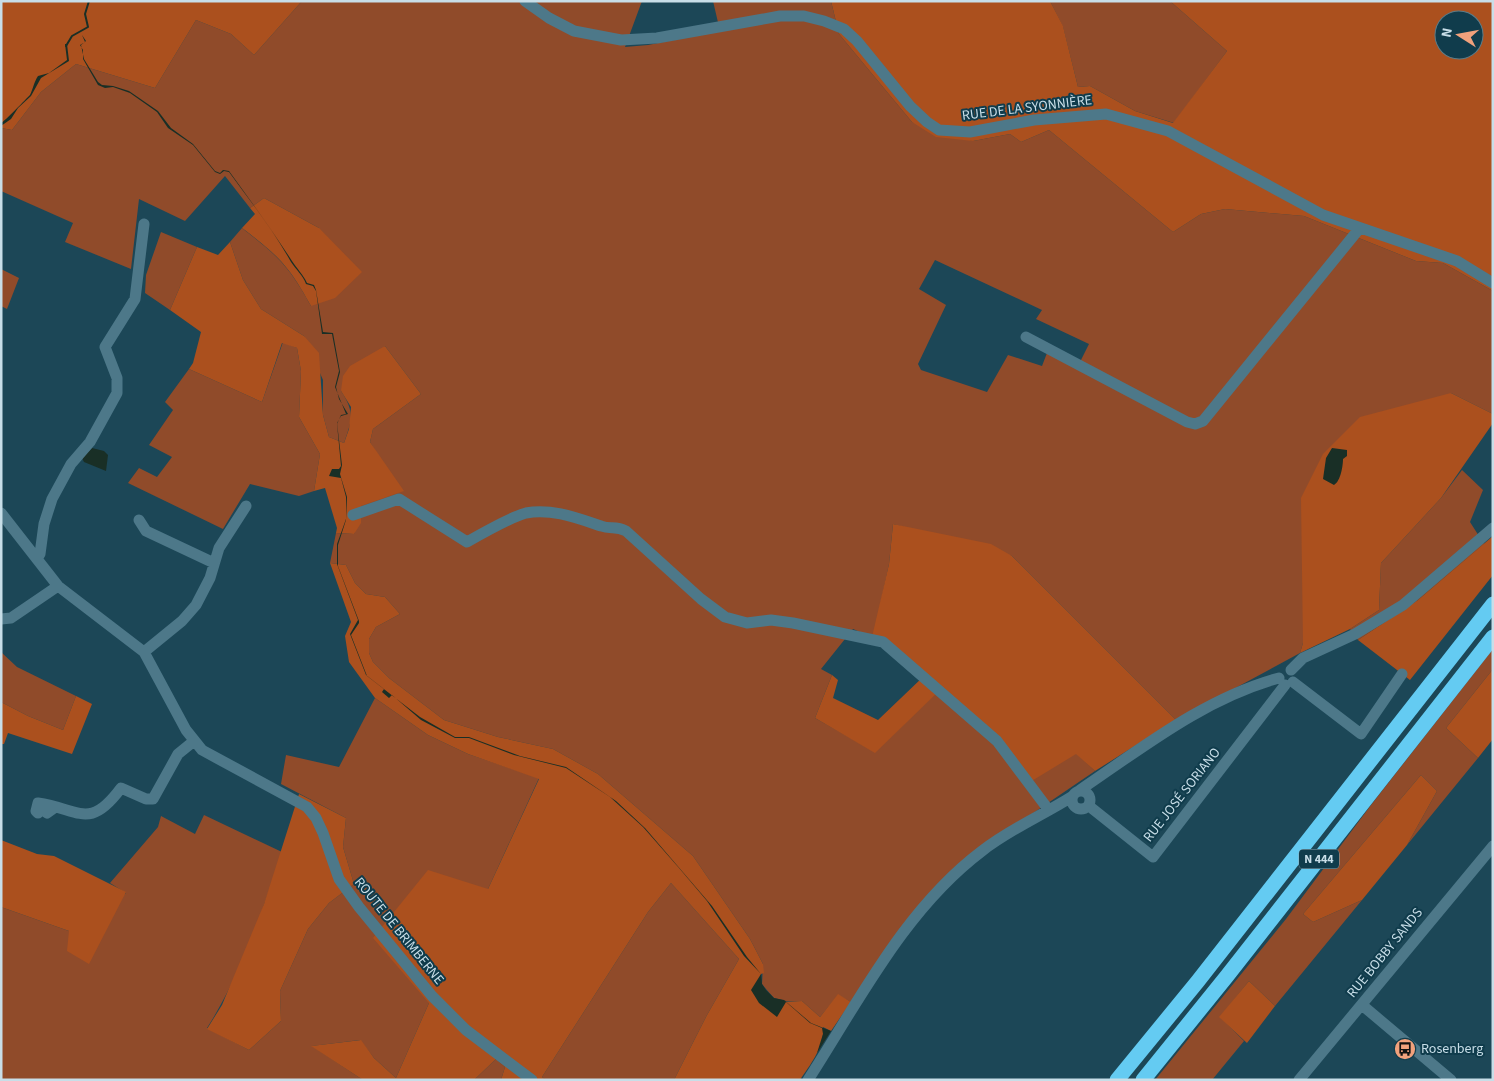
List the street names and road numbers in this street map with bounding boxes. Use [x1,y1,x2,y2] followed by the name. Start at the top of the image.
[961,90,1093,126] street label: RUE DE LA SYONNIÈRE
[1139,743,1225,847] street label: RUE JOSÉ SORIANO
[1299,850,1339,869] road number: N 444
[349,873,449,989] street label: ROUTE DE BRIMBERNE
[1342,904,1428,1002] street label: RUE BOBBY SANDS

